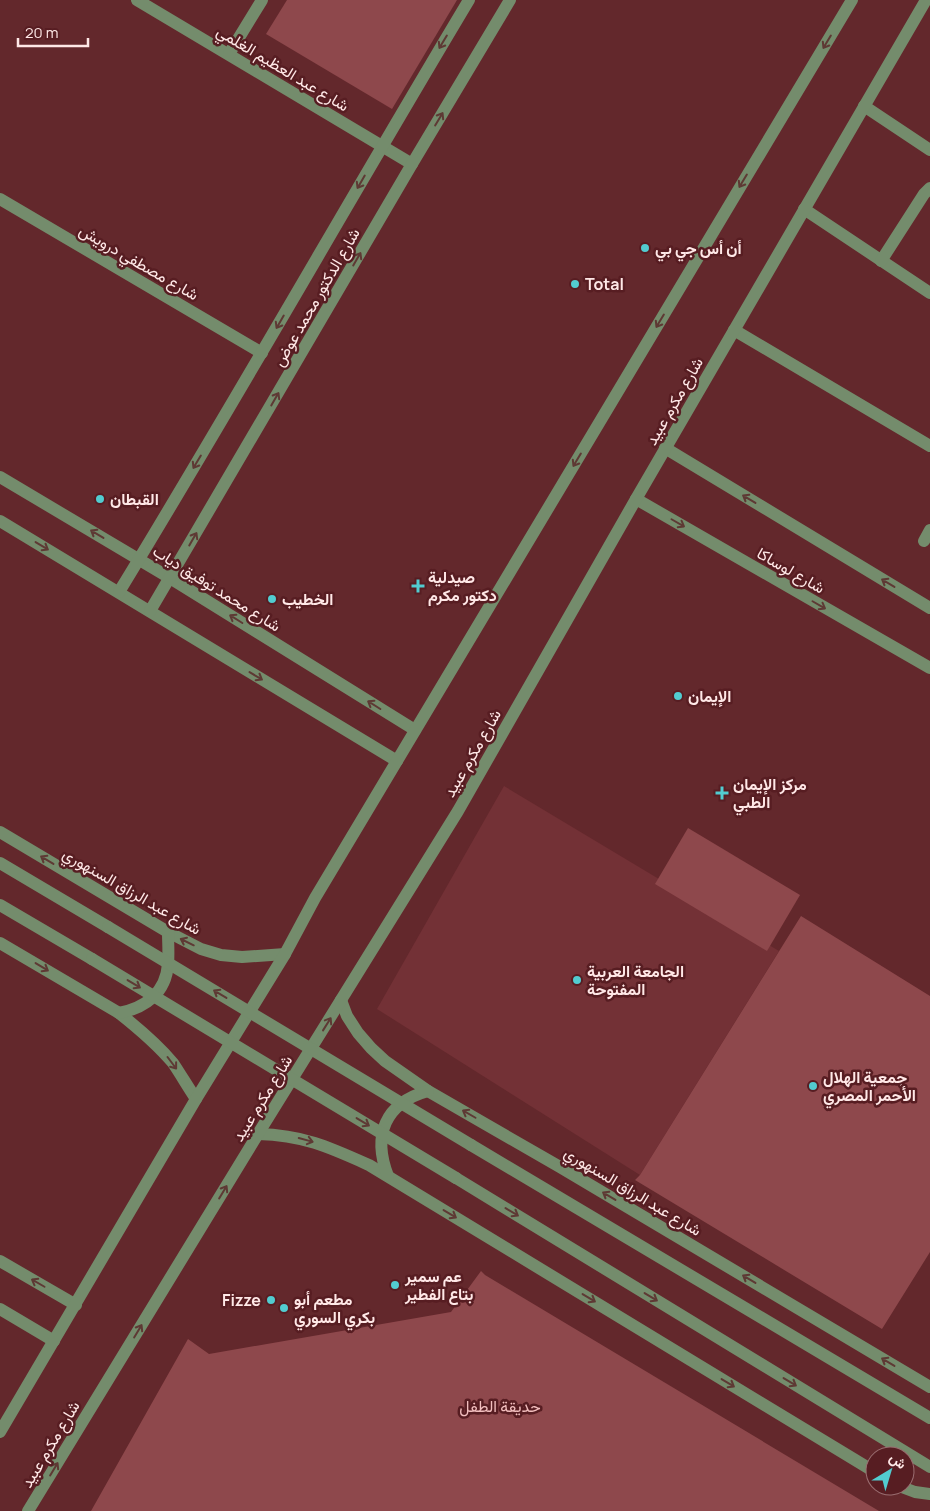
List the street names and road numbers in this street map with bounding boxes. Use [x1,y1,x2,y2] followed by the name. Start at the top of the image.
[211,20,353,119] street label: شارع عبد العظيم الغلمي
[74,219,203,308] street label: شارع مصطفي درويش
[267,224,365,371] street label: شارع الدكتور محمد عوض
[640,353,709,449] street label: شارع مكرم عبيد
[148,540,285,637] street label: شارع محمد توفيق دياب
[752,542,829,599] street label: شارع لوساكا
[438,705,507,801] street label: شارع مكرم عبيد
[57,842,205,942] street label: شارع عبد الرزاق السنهوري
[227,1051,298,1146] street label: شارع مكرم عبيد
[559,1141,706,1243] street label: شارع عبد الرزاق السنهوري
[15,1396,86,1492] street label: شارع مكرم عبيد

